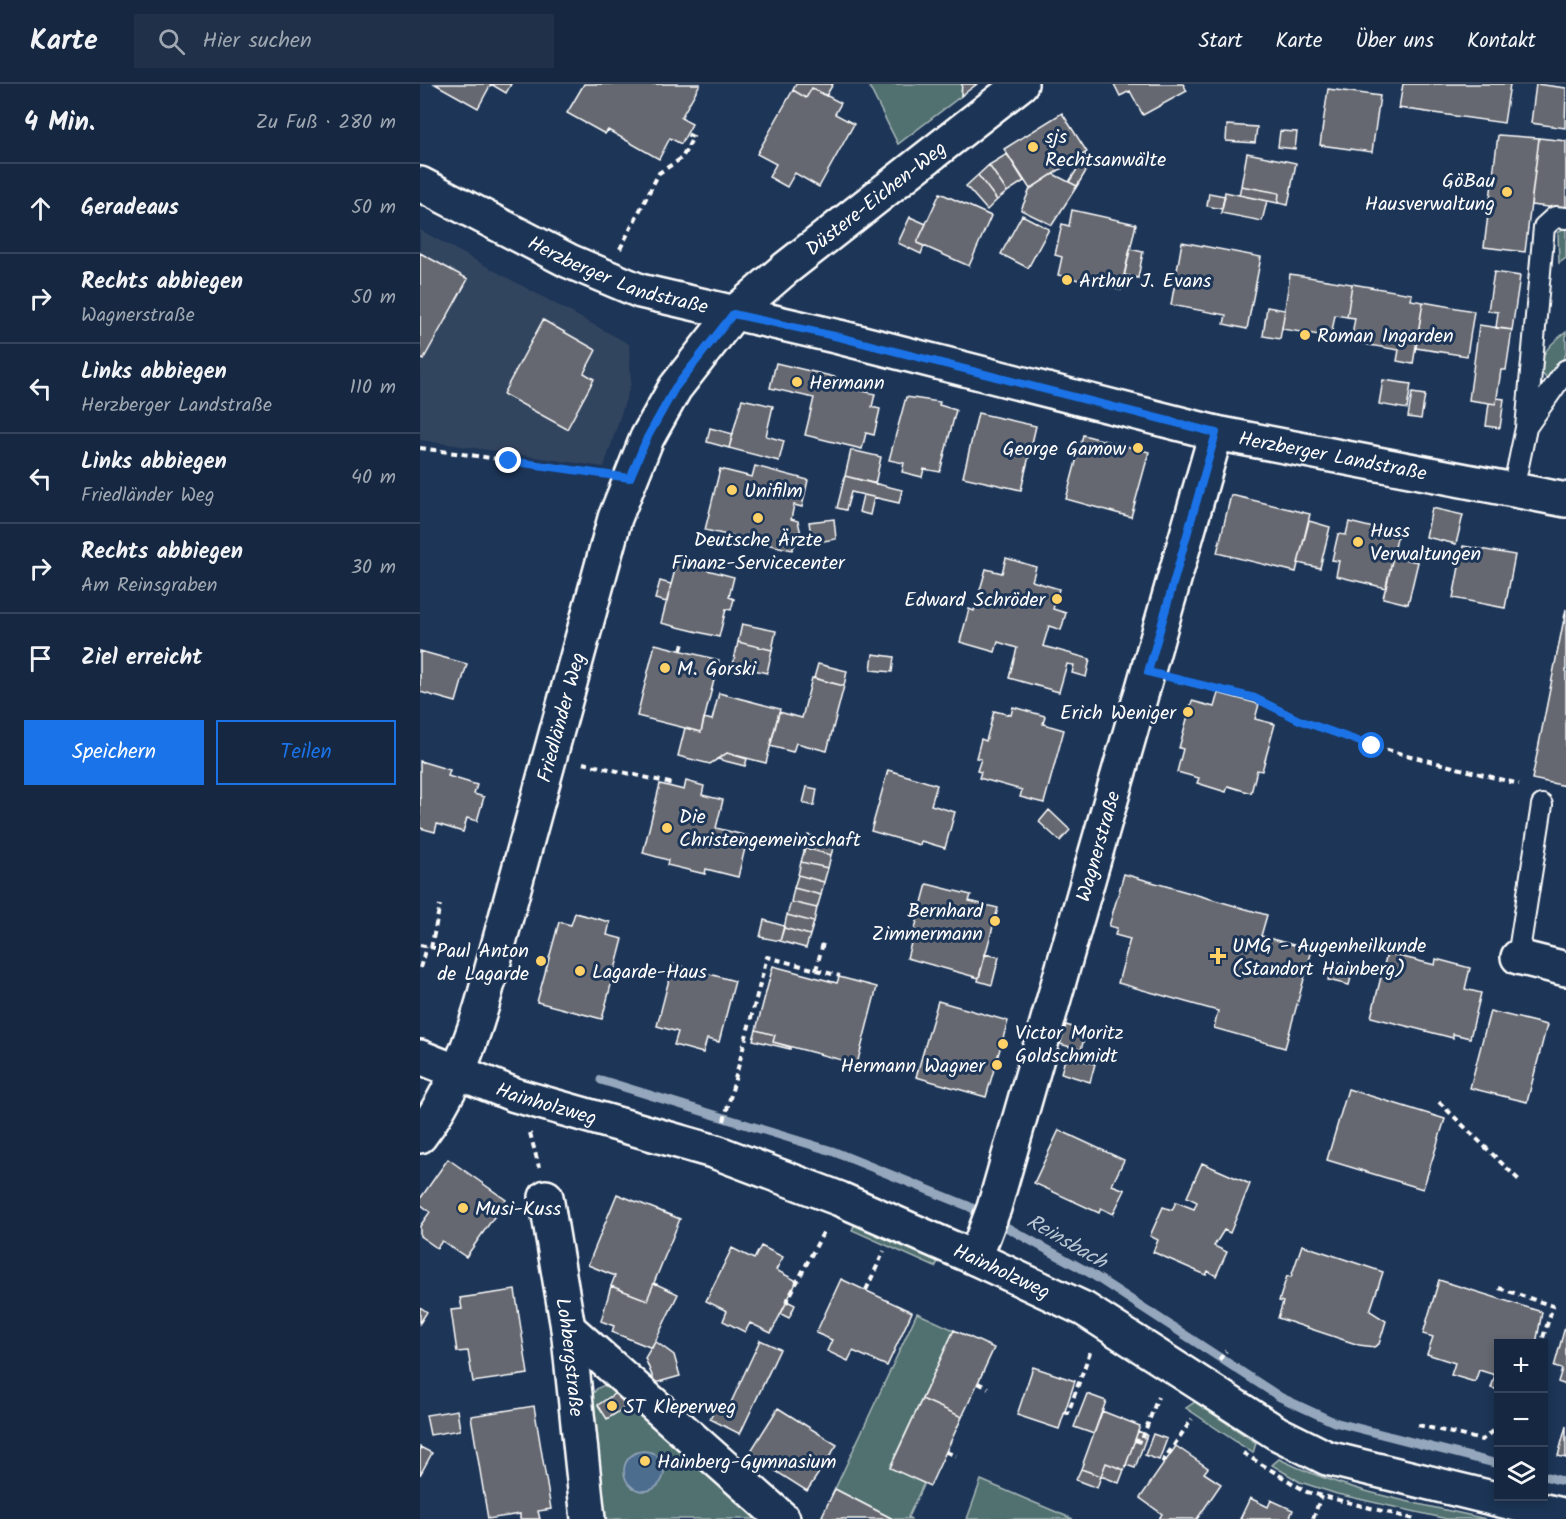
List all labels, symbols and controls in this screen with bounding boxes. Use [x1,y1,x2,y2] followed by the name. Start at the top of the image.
[134,14,554,68] search box
[30,19,98,64] text: Karte
[203,24,312,59] text: Hier suchen
[155,25,188,58] icon: search
[1198,25,1243,58] text: Start
[1276,25,1322,58] text: Karte
[1355,25,1434,58] text: Über uns
[1467,25,1536,58] text: Kontakt
[24,102,95,144] text: 4 Min.
[256,107,396,139] text: Zu Fuß · 280 m
[1045,122,1166,177] place label: sjs Rechtsanwälte
[799,134,954,265] street label: Düstere-Eichen-Weg
[1026,140,1040,154] marker: sjs Rechtsanwälte
[1365,166,1495,221] place label: GöBau Hausverwaltung
[1500,185,1514,199] marker: GöBau Hausverwaltung
[81,191,179,226] text: Geradeaus
[24,192,57,225] icon: ahead
[351,192,396,224] text: 50 m
[521,228,711,324] street label: Herzberger Landstraße
[81,265,243,300] text: Rechts abbiegen
[1079,266,1212,298] place label: Arthur J. Evans
[1060,273,1074,287] marker: Arthur J. Evans
[24,282,57,315] icon: right
[351,282,396,314] text: 50 m
[81,300,195,332] text: Wagnerstraße
[1317,321,1454,353] place label: Roman Ingarden
[1298,328,1312,342] marker: Roman Ingarden
[81,355,227,390] text: Links abbiegen
[809,368,885,400] place label: Hermann
[24,372,57,405] icon: left
[350,372,396,404] text: 110 m
[790,375,804,389] marker: Hermann
[81,390,272,422] text: Herzberger Landstraße
[1236,424,1429,491] street label: Herzberger Landstraße
[1003,434,1127,466] place label: George Gamow
[1131,441,1145,455] marker: George Gamow
[81,445,227,480] text: Links abbiegen
[495,447,521,473] route end
[24,462,57,495] icon: left
[351,462,396,494] text: 40 m
[744,476,803,508] place label: Unifilm
[81,480,215,512] text: Friedländer Weg
[725,483,739,497] marker: Unifilm
[751,511,765,525] marker: Deutsche Ärzte Finanz-Servicecenter
[1370,516,1481,571] place label: Huss Verwaltungen
[671,525,846,580] place label: Deutsche Ärzte Finanz-Servicecenter
[81,535,243,570] text: Rechts abbiegen
[1351,535,1365,549] marker: Huss Verwaltungen
[24,552,57,585] icon: right
[351,552,396,584] text: 30 m
[81,570,217,602] text: Am Reinsgraben
[904,585,1046,617] place label: Edward Schröder
[1050,592,1064,606] marker: Edward Schröder
[81,641,202,676] text: Ziel erreicht
[24,642,57,675] icon: arrive
[529,649,596,786] street label: Friedländer Weg
[677,654,757,686] place label: M. Gorski
[658,661,672,675] marker: M. Gorski
[1060,698,1177,730] place label: Erich Weniger
[1181,705,1195,719] marker: Erich Weniger
[24,720,204,785] button: Speichern
[216,720,396,785] button: Teilen
[1358,732,1384,758] route start
[1069,787,1131,906] street label: Wagnerstraße
[679,802,861,857] place label: Die Christengemeinschaft
[660,821,674,835] marker: Die Christengemeinschaft
[872,896,984,951] place label: Bernhard Zimmermann
[988,914,1002,928] marker: Bernhard Zimmermann
[1232,931,1426,986] place label: UMG - Augenheilkunde (Standort Hainberg)
[436,936,529,991] place label: Paul Anton de Lagarde
[1209,947,1227,965] marker: UMG - Augenheilkunde (Standort Hainberg)
[534,954,548,968] marker: Paul Anton de Lagarde
[592,957,707,989] place label: Lagarde-Haus
[573,964,587,978] marker: Lagarde-Haus
[1015,1018,1124,1073] place label: Victor Moritz Goldschmidt
[996,1037,1010,1051] marker: Victor Moritz Goldschmidt
[841,1051,986,1083] place label: Hermann Wagner
[990,1058,1004,1072] marker: Hermann Wagner
[491,1075,600,1135] street label: Hainholzweg
[475,1194,562,1226] place label: Musi-Kuss
[456,1201,470,1215] marker: Musi-Kuss
[1020,1206,1114,1280] water label: Reinsbach
[948,1236,1055,1309] street label: Hainholzweg
[545,1296,591,1418] street label: Lohbergstraße
[1494,1339,1548,1501] map controls
[1494,1339,1548,1393] button: +
[624,1392,736,1424] place label: ST Kleperweg
[1494,1393,1548,1447] button: −
[605,1399,619,1413] marker: ST Kleperweg
[657,1447,836,1479] place label: Hainberg-Gymnasium
[1494,1447,1548,1501] button: layers
[638,1454,652,1468] marker: Hainberg-Gymnasium

